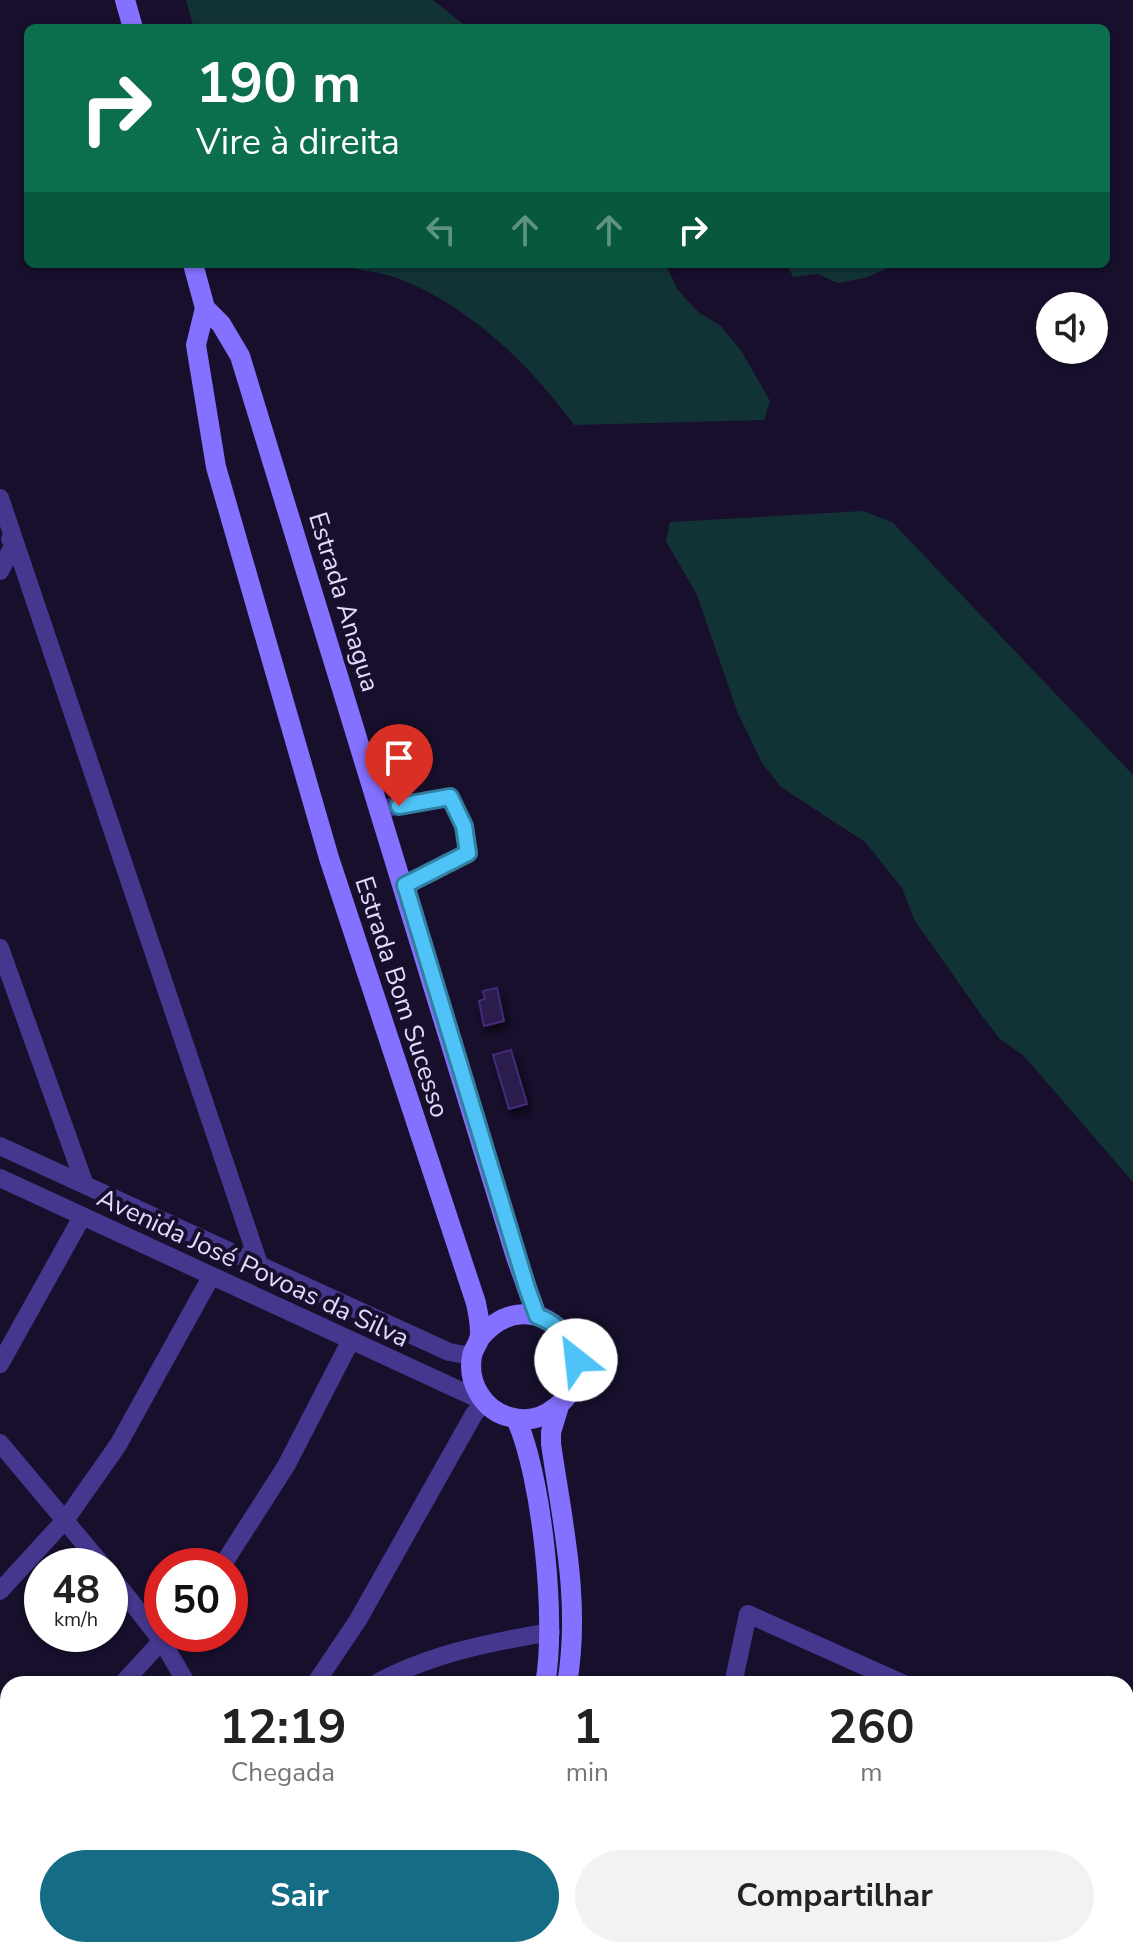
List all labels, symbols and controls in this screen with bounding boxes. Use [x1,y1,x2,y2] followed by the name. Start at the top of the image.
[196,45,361,122] text: 190 m
[64,56,168,160] icon: right
[196,118,400,167] text: Vire à direita
[419,208,463,252] icon: left
[503,208,547,252] icon: ahead
[587,208,631,252] icon: ahead
[671,208,715,252] icon: right
[1036,292,1108,364] map controls
[1036,292,1108,364] button: sound
[300,508,388,696] street label: Estrada Anagua
[365,724,433,806] pin
[377,736,421,780] icon: arrive
[346,872,458,1122] street label: Estrada Bom Sucesso
[91,1180,415,1356] street label: Avenida José Povoas da Silva
[534,1318,618,1402] position arrow
[144,1548,248,1652] speed limit sign: 50
[52,1563,100,1617] text: 48
[54,1606,98,1633] text: km/h
[219,1694,346,1760] text: 12:19
[573,1694,602,1760] text: 1
[828,1694,915,1760] text: 260
[231,1755,335,1790] text: Chegada
[566,1755,609,1790] text: min
[860,1755,883,1790] text: m
[40,1850,559,1942] button: Sair
[575,1850,1094,1942] button: Compartilhar

